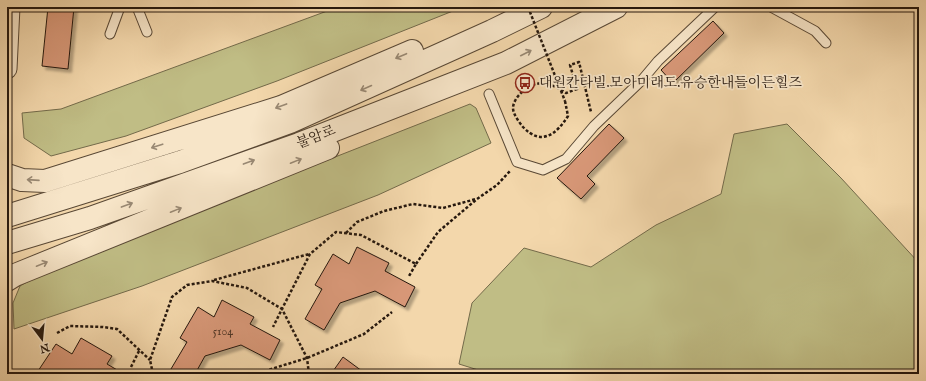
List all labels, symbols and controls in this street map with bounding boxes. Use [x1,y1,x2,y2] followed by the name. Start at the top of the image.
[520,48,532,56] one-way arrow
[396,52,408,60] one-way arrow
[514,72,536,94] bus stop icon: 대원칸타빌.모아미래도.유승한내들이든힐즈
[539,74,802,92] place label: 대원칸타빌.모아미래도.유승한내들이든힐즈
[360,85,372,92] one-way arrow
[276,103,288,111] one-way arrow
[294,121,339,153] street label: 불암로
[152,142,164,150] one-way arrow
[243,157,255,165] one-way arrow
[290,157,302,165] one-way arrow
[27,177,40,184] one-way arrow
[120,201,132,209] one-way arrow
[169,206,181,213] one-way arrow
[36,259,48,267] one-way arrow
[22,319,62,359] north arrow
[213,324,233,339] house number: 5104
[38,339,52,356] text: N

